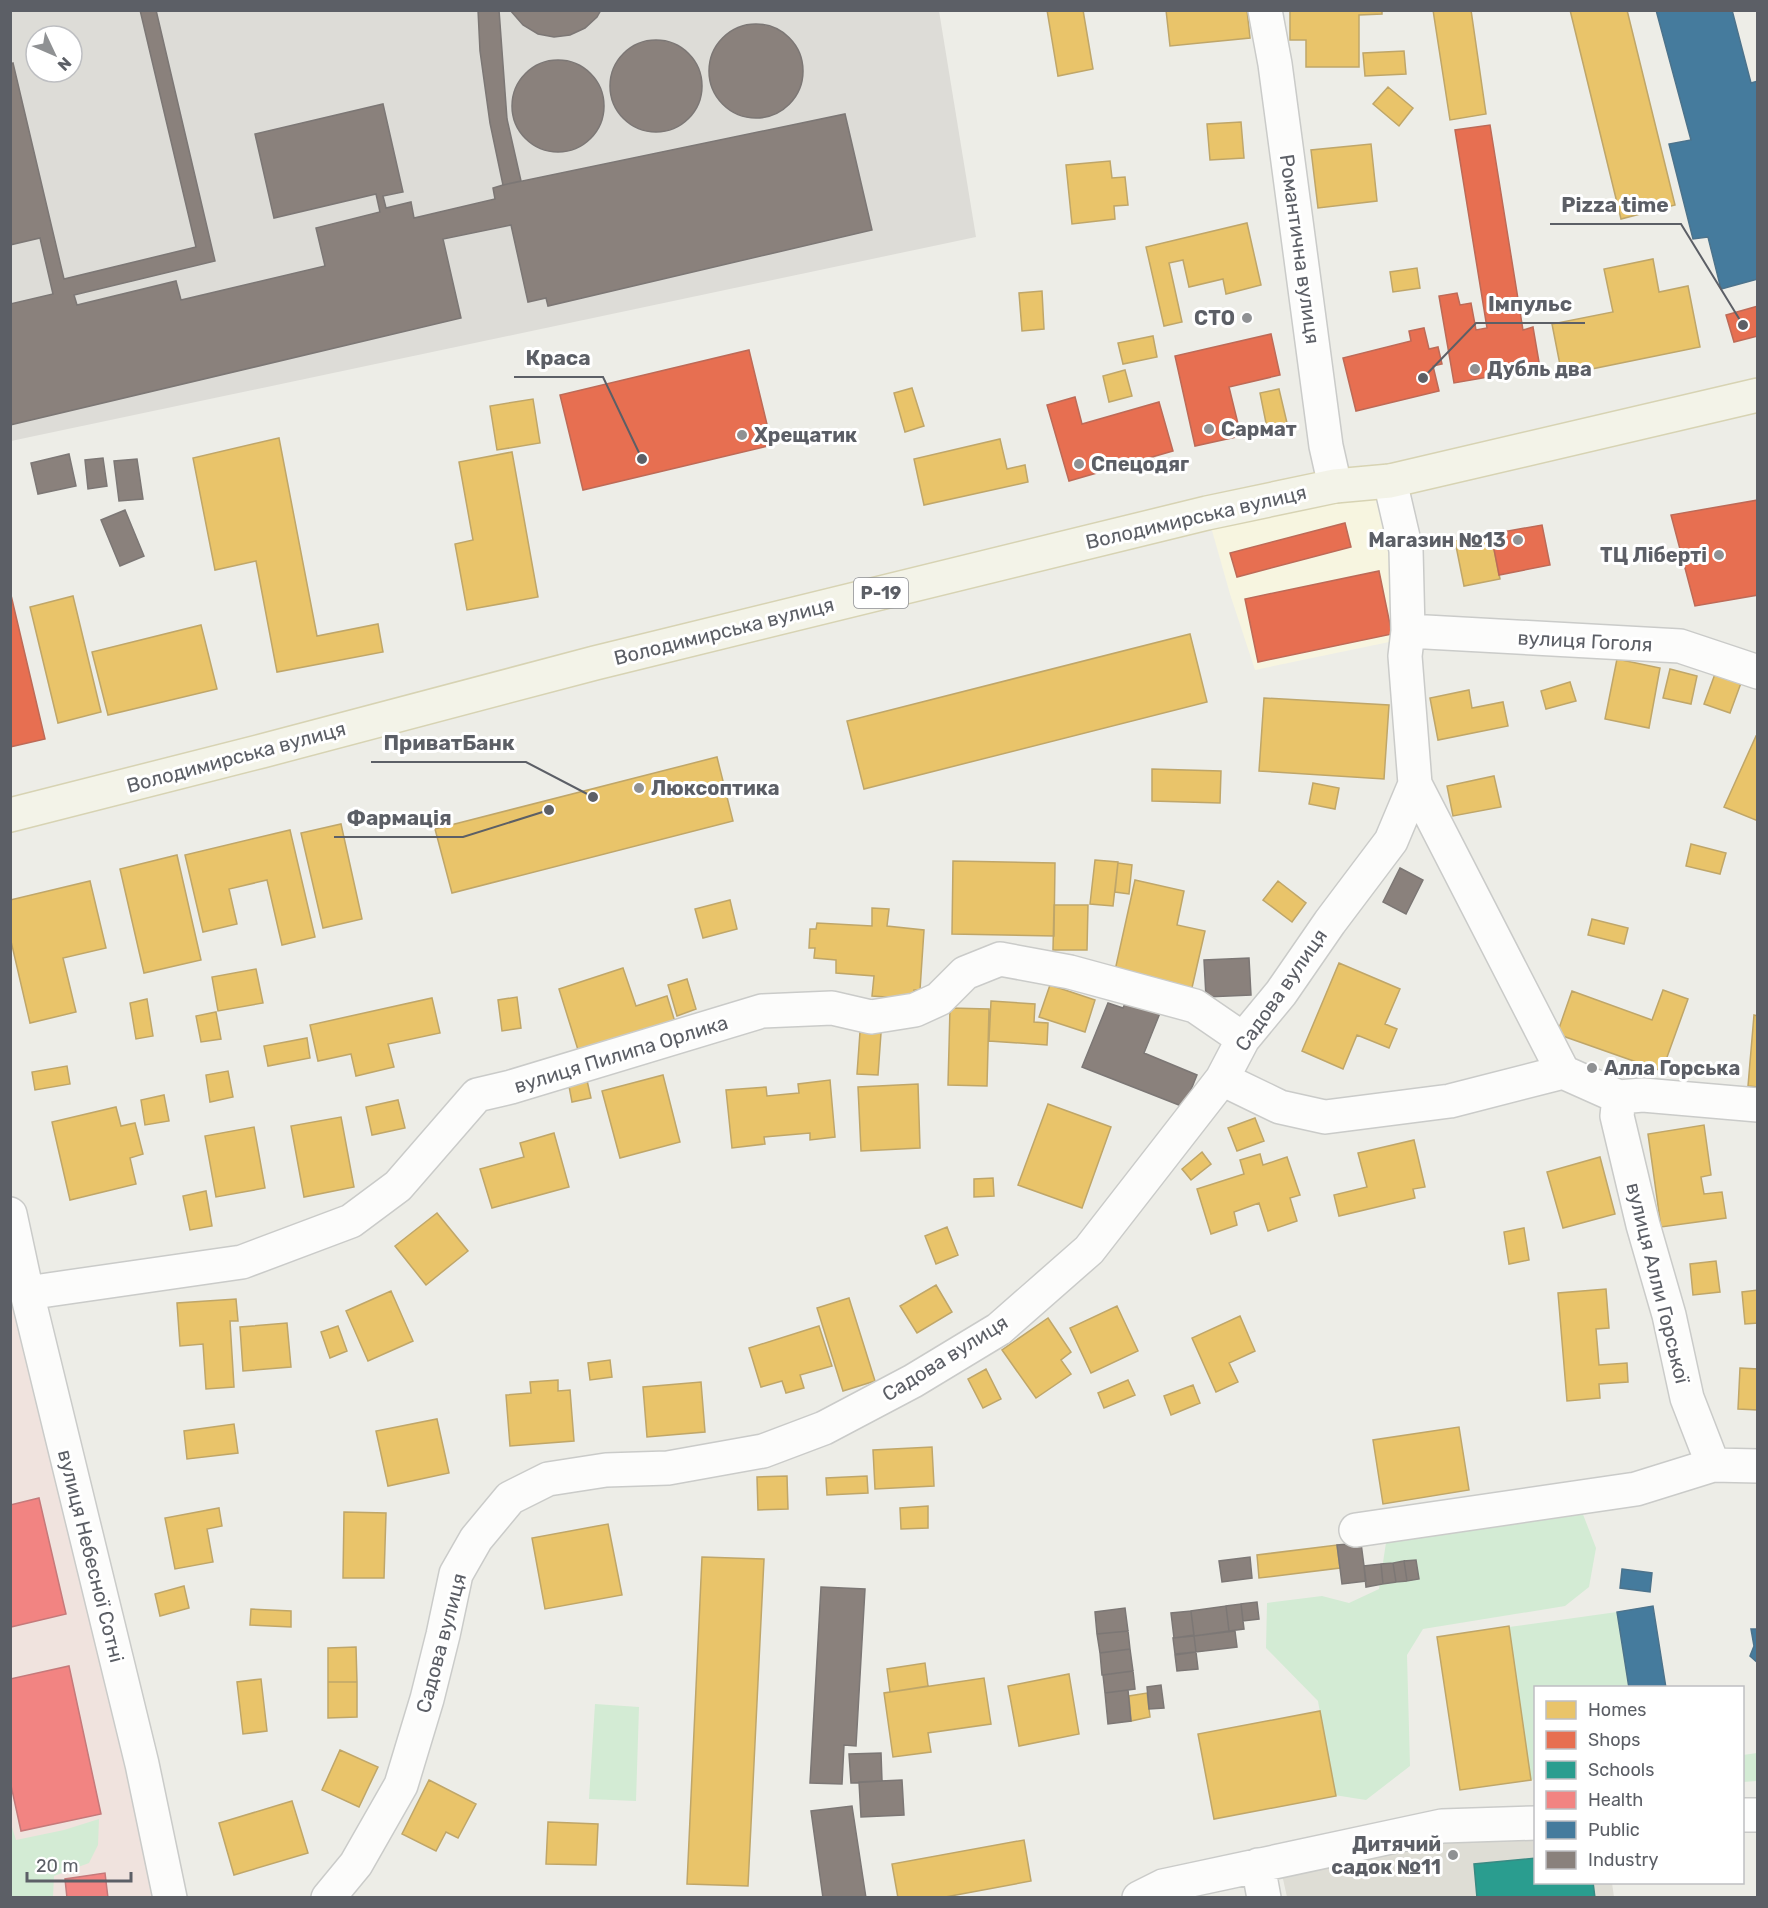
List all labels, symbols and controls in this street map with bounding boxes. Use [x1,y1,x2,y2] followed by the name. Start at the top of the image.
[24,24,84,84] north arrow
[54,53,75,75] text: N
[1275,153,1325,345] street label: Романтична вулиця
[1550,185,1681,224] callout: Pizza time
[1561,192,1669,217] text: Pizza time
[1476,284,1585,323] callout: Імпульс
[1488,291,1572,316] text: Імпульс
[1194,306,1235,330] place label: СТО
[1240,311,1254,325] marker: СТО
[514,338,603,377] callout: Краса
[525,345,591,370] text: Краса
[1487,357,1592,381] place label: Дубль два
[1468,362,1482,376] marker: Дубль два
[1221,417,1297,441] place label: Сармат
[1202,422,1216,436] marker: Сармат
[754,423,857,447] place label: Хрещатик
[735,428,749,442] marker: Хрещатик
[1091,452,1189,476] place label: Спецодяг
[1072,457,1086,471] marker: Спецодяг
[1083,480,1309,554] street label: Володимирська вулиця
[1368,528,1506,552] place label: Магазин №13
[1511,533,1525,547] marker: Магазин №13
[1600,543,1707,567] place label: ТЦ Ліберті
[1712,548,1726,562] marker: ТЦ Ліберті
[854,578,908,608] road number: Р-19
[611,592,837,670] street label: Володимирська вулиця
[1517,625,1653,657] street label: вулиця Гоголя
[124,716,348,798] street label: Володимирська вулиця
[371,723,526,762] callout: ПриватБанк
[383,730,515,755] text: ПриватБанк
[651,776,780,800] place label: Люксоптика
[632,781,646,795] marker: Люксоптика
[334,798,463,837] callout: Фармація
[346,805,452,830] text: Фармація
[1230,924,1332,1056] street label: Садова вулиця
[511,1010,731,1098] street label: вулиця Пилипа Орлика
[1604,1056,1740,1080] place label: Алла Горська
[1585,1061,1599,1075] marker: Алла Горська
[1621,1180,1695,1387] street label: вулиця Алли Горської
[878,1310,1012,1406] street label: Садова вулиця
[53,1447,129,1665] street label: вулиця Небесної Сотні
[411,1571,471,1715] street label: Садова вулиця
[1534,1686,1744,1884] legend
[1588,1699,1646,1721] text: Homes
[1588,1729,1640,1751] text: Shops
[1588,1759,1654,1781] text: Schools
[1588,1789,1643,1811] text: Health
[1588,1819,1640,1841] text: Public
[1331,1832,1441,1879] place label: Дитячий садок №11
[27,1845,130,1883] scale bar
[1446,1848,1460,1862] marker: Дитячий садок №11
[1588,1849,1658,1871] text: Industry
[36,1855,78,1877] text: 20 m

